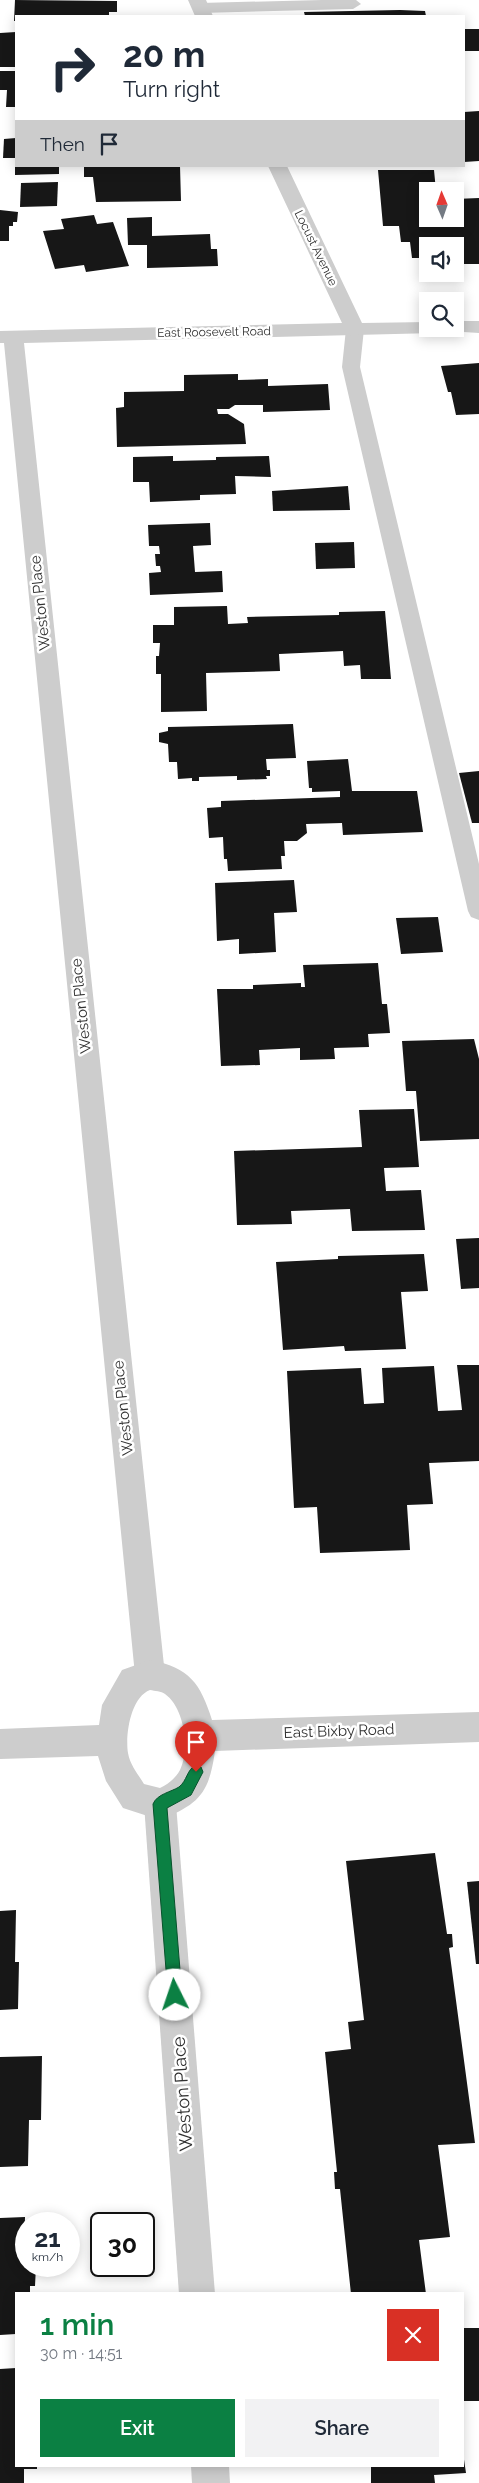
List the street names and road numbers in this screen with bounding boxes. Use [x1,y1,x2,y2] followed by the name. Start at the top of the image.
[292,208,340,288] street label: Locust Avenue
[157,324,271,340] street label: East Roosevelt Road
[26,554,54,652] street label: Weston Place
[67,957,95,1055] street label: Weston Place
[109,1359,137,1457] street label: Weston Place
[283,1720,395,1742] street label: East Bixby Road
[167,2036,196,2152] street label: Weston Place

